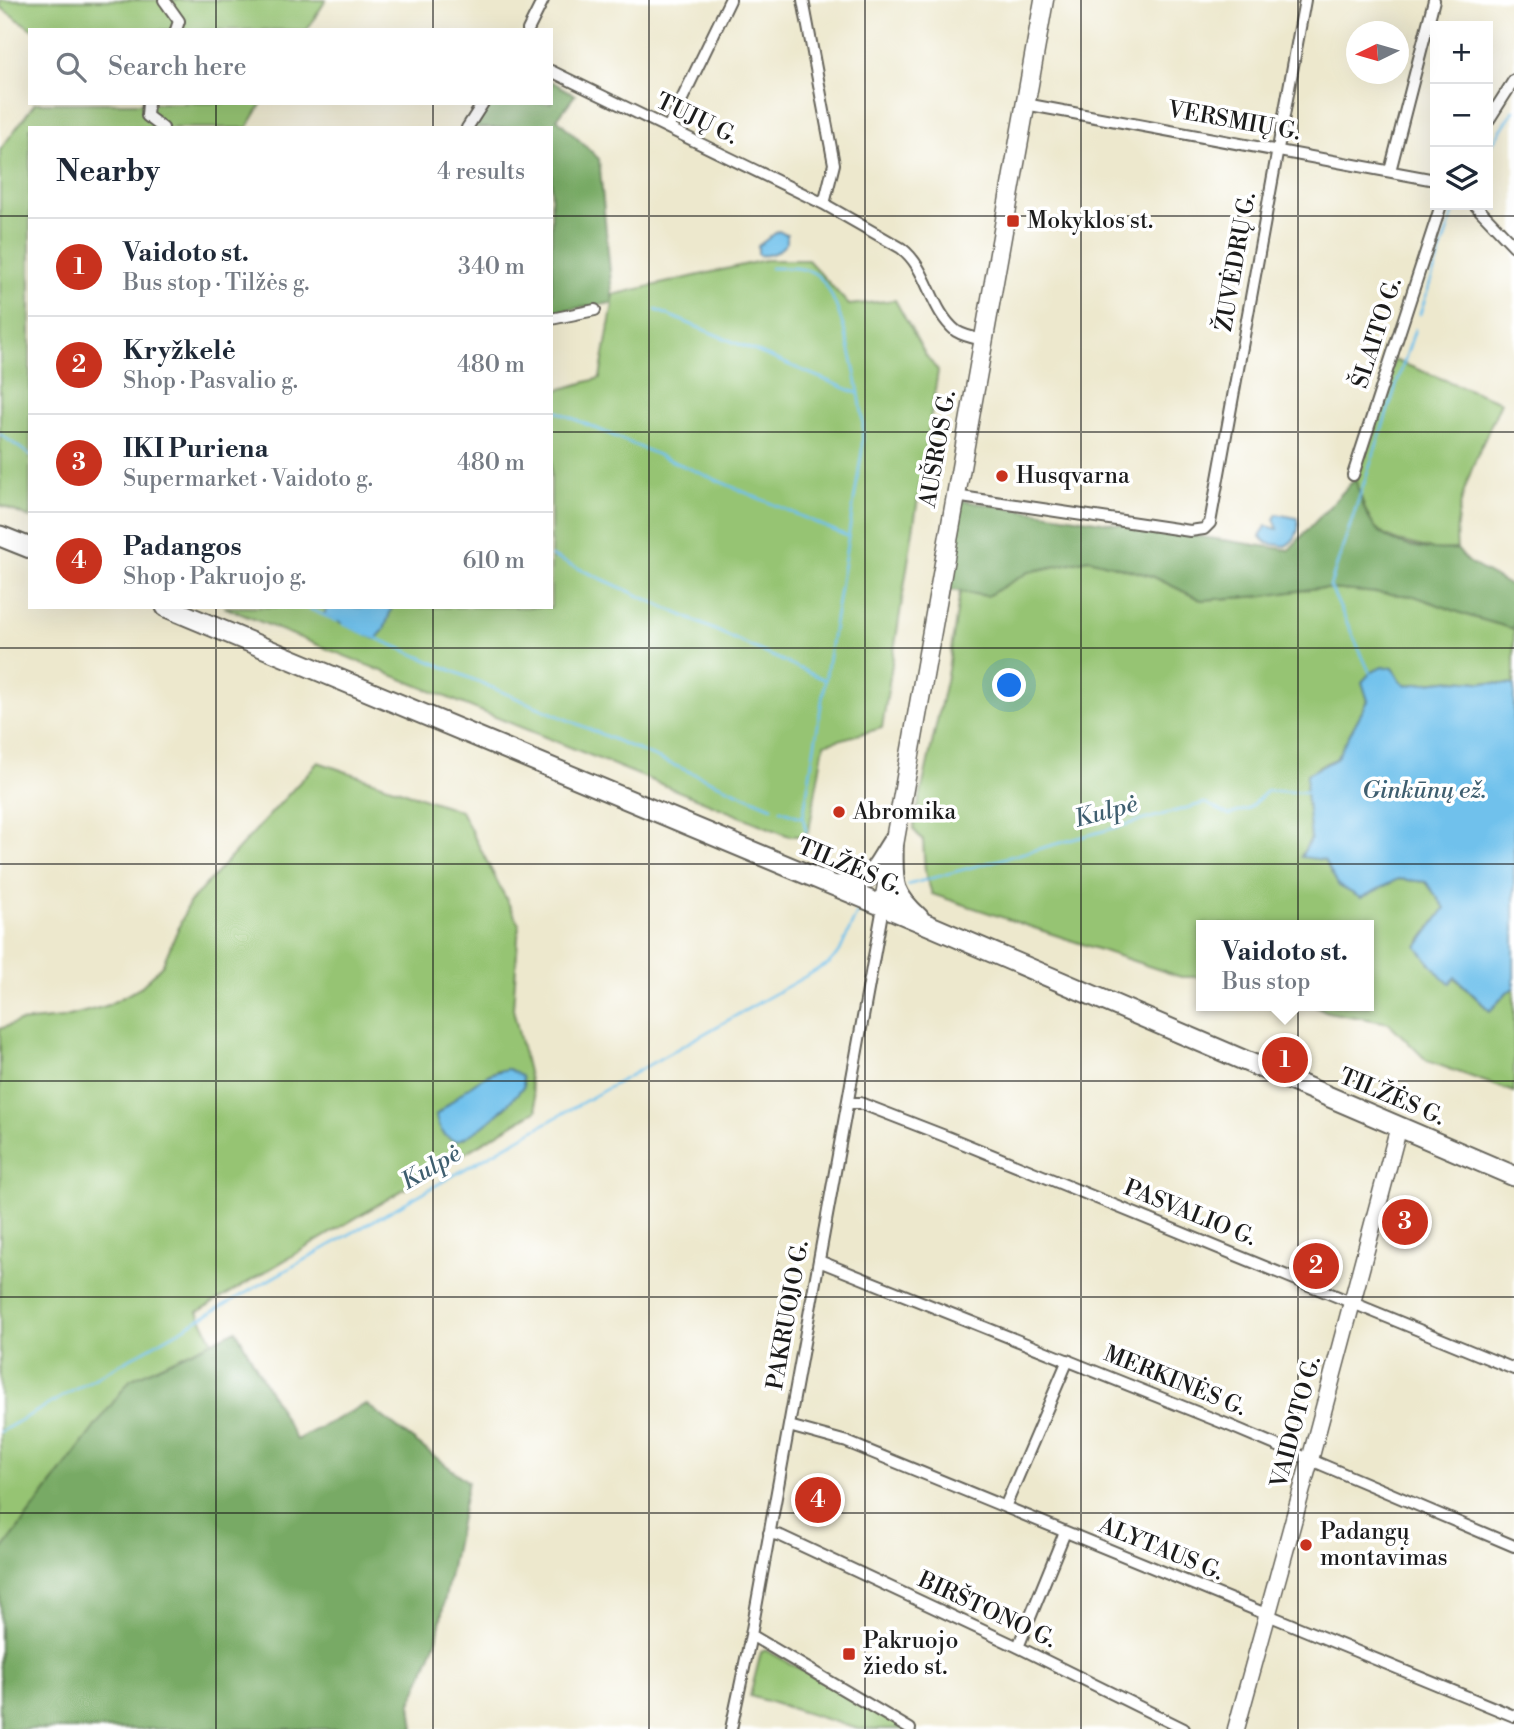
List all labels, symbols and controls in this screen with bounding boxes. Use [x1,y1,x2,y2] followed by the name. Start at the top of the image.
[1346,21,1409,84] north arrow
[1430,21,1493,210] map controls
[1430,21,1493,84] button: +
[28,28,553,105] search box
[52,48,90,86] icon: search
[108,51,247,83] text: Search here
[1430,84,1493,147] button: −
[651,87,743,151] street label: TUJŲ G.
[1164,95,1303,146] street label: VERSMIŲ G.
[1430,147,1493,210] button: layers
[56,153,160,191] text: Nearby
[437,158,525,186] text: 4 results
[1208,190,1262,334] street label: ŽUVĖDRŲ G.
[1027,207,1153,235] place label: Mokyklos st.
[1005,213,1021,229] marker: Mokyklos st.
[123,237,249,269] text: Vaidoto st.
[73,253,85,281] text: 1
[458,253,525,281] text: 340 m
[123,269,309,297] text: Bus stop · Tilžės g.
[1343,273,1408,392] street label: ŠLAITO G.
[123,335,236,367] text: Kryžkelė
[72,351,86,379] text: 2
[457,351,525,379] text: 480 m
[123,367,298,395] text: Shop · Pasvalio g.
[911,388,962,511] street label: AUŠROS G.
[123,433,269,465] text: IKI Puriena
[72,449,86,477] text: 3
[457,449,525,477] text: 480 m
[1016,462,1130,490] place label: Husqvarna
[123,465,373,493] text: Supermarket · Vaidoto g.
[994,468,1010,484] marker: Husqvarna
[123,531,242,563] text: Padangos
[71,547,87,575] text: 4
[462,547,525,575] text: 610 m
[123,563,306,591] text: Shop · Pakruojo g.
[992,668,1026,702] your location
[1362,776,1486,806] water label: Ginkūnų ež.
[1071,789,1141,835] water label: Kulpė
[852,798,957,826] place label: Abromika
[831,804,847,820] marker: Abromika
[793,830,908,902] street label: TILŽĖS G.
[1196,920,1374,1011] popup
[1222,936,1348,968] text: Vaidoto st.
[1222,968,1310,996] text: Bus stop
[1262,1034,1308,1086] pin: 1
[1335,1060,1450,1132] street label: TILŽĖS G.
[396,1139,466,1197] water label: Kulpė
[1120,1174,1260,1252] street label: PASVALIO G.
[1382,1196,1428,1248] pin: 3
[761,1238,815,1392] street label: PAKRUOJO G.
[1293,1240,1339,1292] pin: 2
[1100,1338,1251,1422] street label: MERKINĖS G.
[1265,1353,1327,1492] street label: VAIDOTO G.
[795,1474,841,1526] pin: 4
[1094,1511,1227,1587] street label: ALYTAUS G.
[1320,1518,1448,1572] place label: Padangų montavimas
[1298,1537,1314,1553] marker: Padangų montavimas
[913,1563,1062,1654] street label: BIRŠTONO G.
[863,1627,958,1681] place label: Pakruojo žiedo st.
[841,1646,857,1662] marker: Pakruojo žiedo st.

